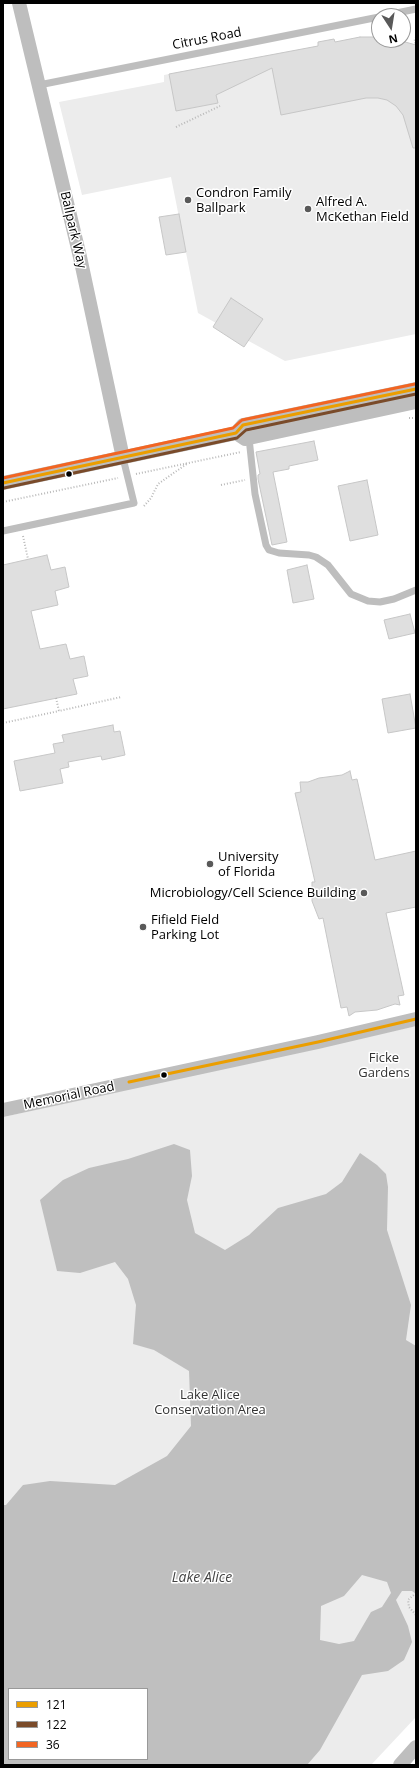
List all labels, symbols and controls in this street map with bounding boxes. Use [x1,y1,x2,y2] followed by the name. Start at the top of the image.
[371,8,411,48] north arrow
[171,25,243,53] street label: Citrus Road
[387,31,399,48] text: N
[196,185,291,216] place label: Condron Family Ballpark
[57,190,89,270] street label: Ballpark Way
[316,194,409,225] place label: Alfred A. McKethan Field
[183,195,193,205] marker: Condron Family Ballpark
[303,204,313,214] marker: Alfred A. McKethan Field
[64,469,74,479] unlabelled marker
[218,849,278,880] place label: University of Florida
[205,859,215,869] marker: University of Florida
[150,885,356,901] place label: Microbiology/Cell Science Building
[359,888,369,898] marker: Microbiology/Cell Science Building
[151,912,219,943] place label: Fifield Field Parking Lot
[138,922,148,932] marker: Fifield Field Parking Lot
[358,1050,410,1081] park label: Ficke Gardens
[159,1070,169,1080] unlabelled marker
[22,1079,116,1113] street label: Memorial Road
[154,1387,266,1418] park label: Lake Alice Conservation Area
[172,1570,232,1586] water label: Lake Alice
[8,1688,148,1760] legend
[46,1696,67,1713] text: 121
[46,1716,67,1733] text: 122
[46,1736,60,1753] text: 36

